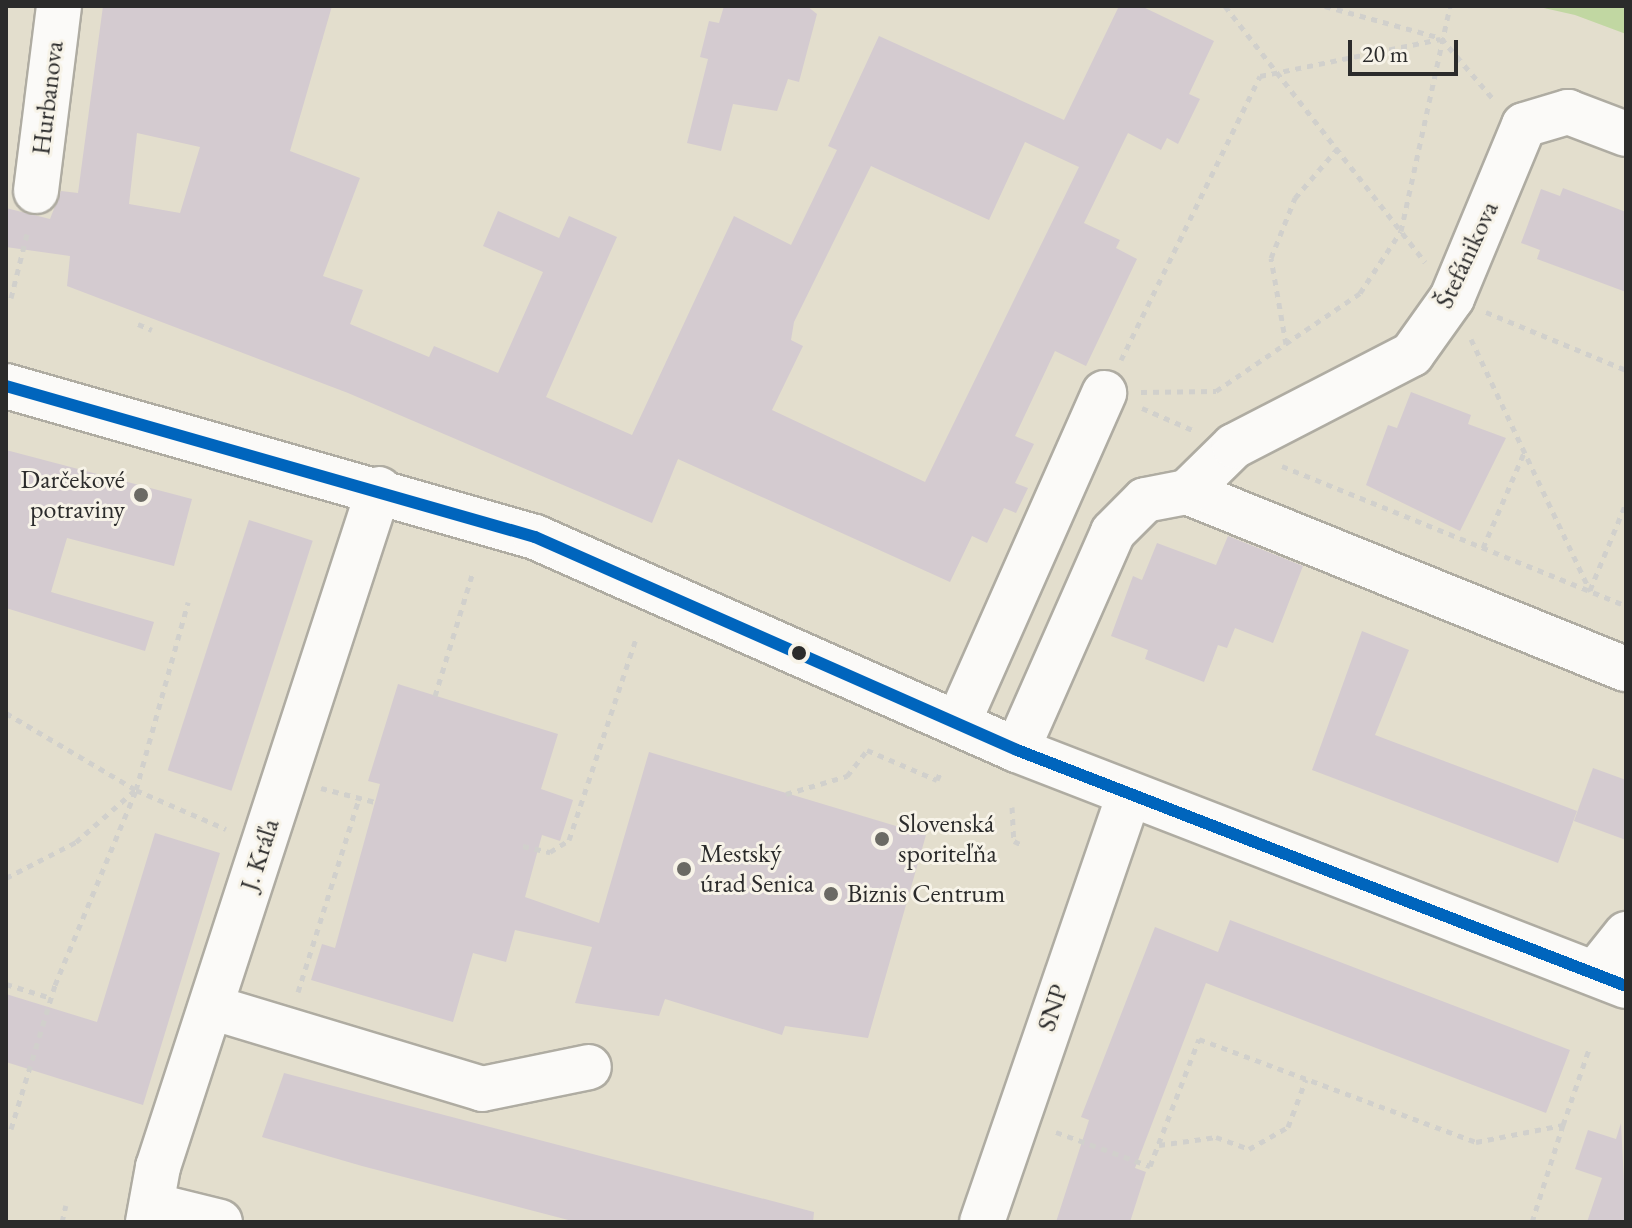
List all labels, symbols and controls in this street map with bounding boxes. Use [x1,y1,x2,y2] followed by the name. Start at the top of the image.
[1352,24,1462,74] scale bar
[1362,38,1409,69] text: 20 m
[26,39,70,157] street label: Hurbanova
[1429,197,1505,313] street label: Štefánikova
[21,464,125,526] place label: Darčekové potraviny
[132,486,150,504] marker: Darčekové potraviny
[791,645,807,661] unlabelled marker
[898,808,997,870] place label: Slovenská sporiteľňa
[234,815,286,895] street label: J. Kráľa
[873,830,891,848] marker: Slovenská sporiteľňa
[700,838,814,900] place label: Mestský úrad Senica
[675,860,693,878] marker: Mestský úrad Senica
[847,878,1005,910] place label: Biznis Centrum
[822,885,840,903] marker: Biznis Centrum
[1031,981,1075,1035] street label: SNP

